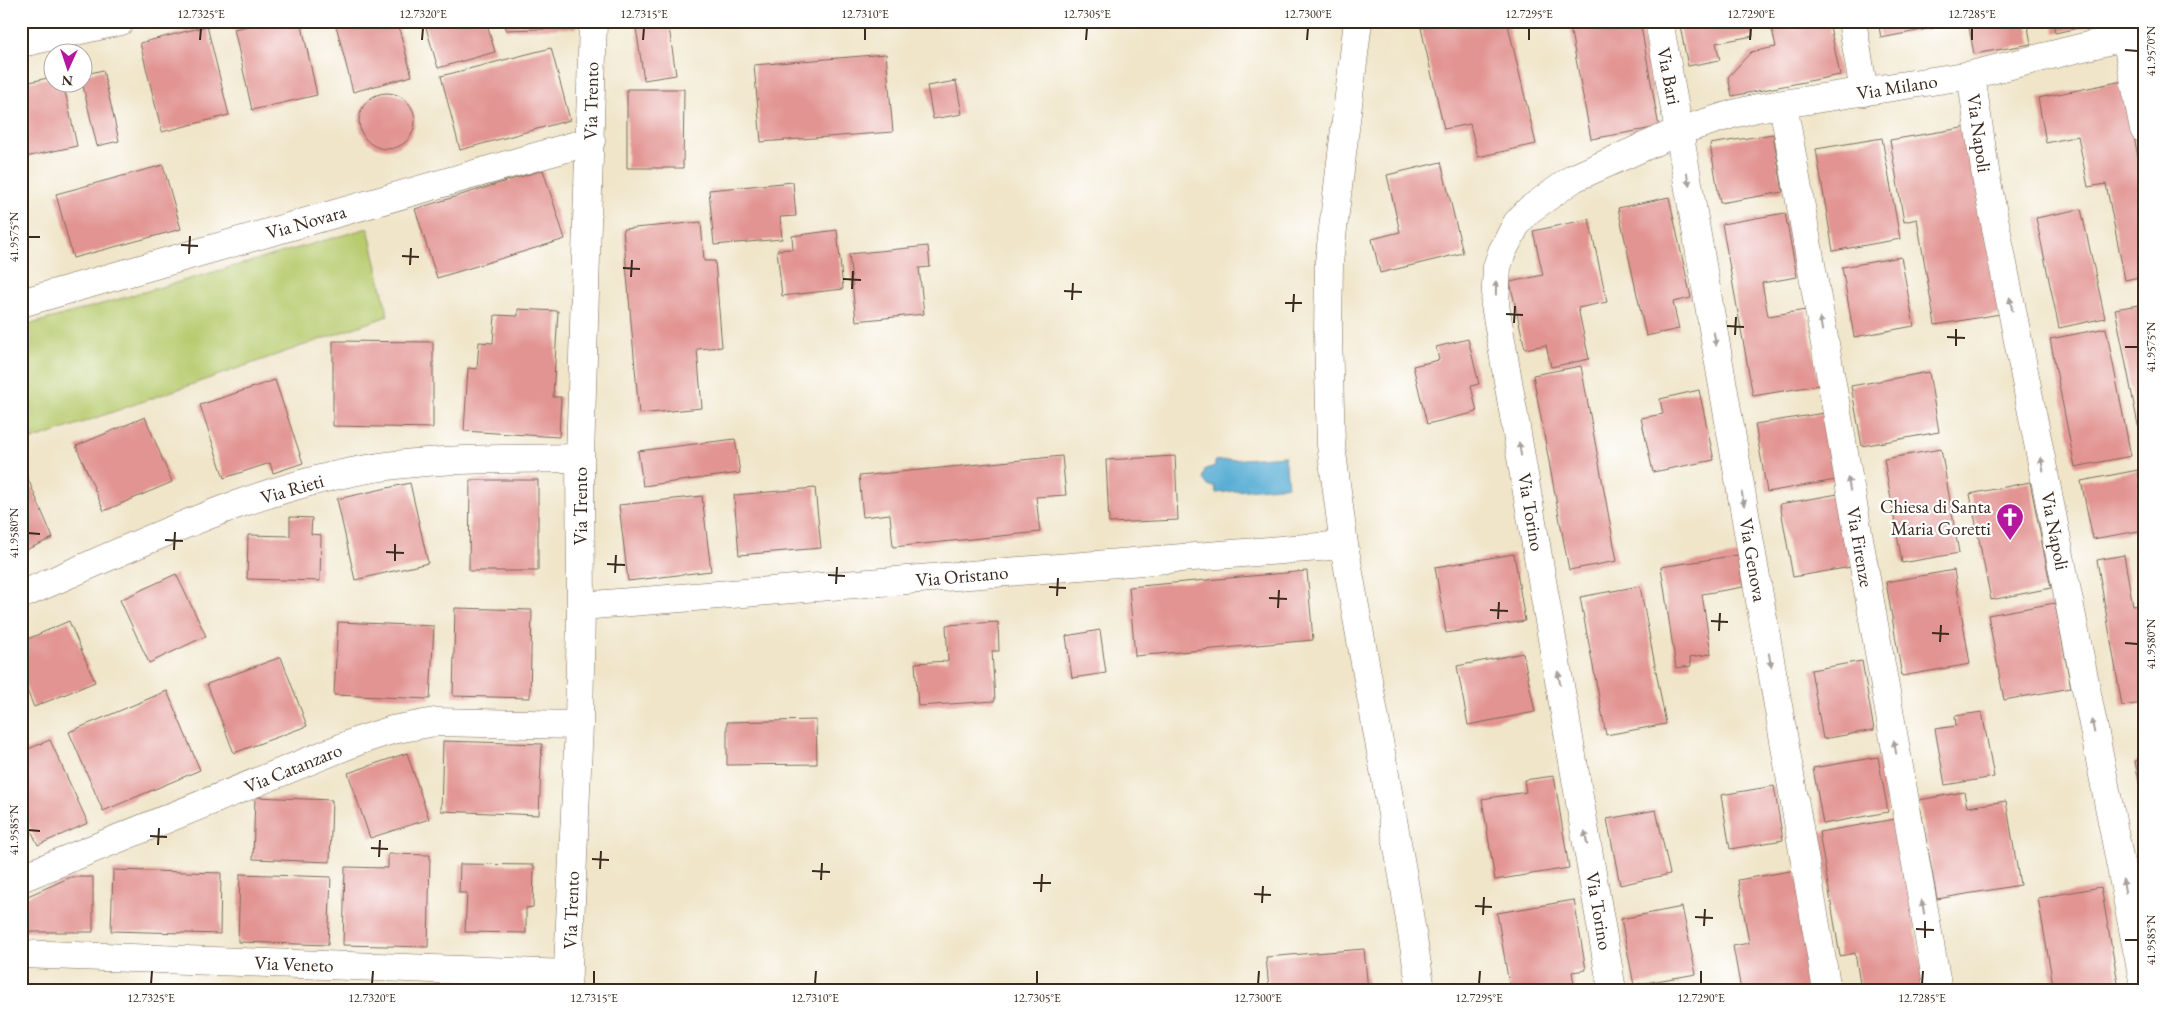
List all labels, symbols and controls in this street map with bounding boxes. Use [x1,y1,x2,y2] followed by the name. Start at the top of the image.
[177,6,225,22] text: 12.7325°E
[399,6,447,22] text: 12.7320°E
[620,6,668,22] text: 12.7315°E
[841,6,889,22] text: 12.7310°E
[1063,6,1111,22] text: 12.7305°E
[1284,6,1332,22] text: 12.7300°E
[1505,6,1553,22] text: 12.7295°E
[1727,6,1775,22] text: 12.7290°E
[1948,6,1996,22] text: 12.7285°E
[2143,25,2159,76] text: 41.9570°N
[42,42,92,92] north arrow
[1651,45,1687,107] street label: Via Bari
[578,62,604,140] street label: Via Trento
[1855,68,1939,106] street label: Via Milano
[61,72,73,90] text: N
[1961,92,1997,174] street label: Via Napoli
[1684,171,1692,187] one-way arrow
[263,199,349,245] street label: Via Novara
[6,211,22,262] text: 41.9575°N
[1492,280,1500,296] one-way arrow
[2006,296,2014,312] one-way arrow
[1817,315,1825,331] one-way arrow
[2143,321,2159,372] text: 41.9575°N
[1712,332,1720,348] one-way arrow
[1515,440,1523,456] one-way arrow
[2037,456,2045,472] one-way arrow
[568,467,593,545] street label: Via Trento
[257,468,327,510] street label: Via Rieti
[1512,471,1550,553] street label: Via Torino
[1845,475,1853,491] one-way arrow
[2035,490,2075,573] street label: Via Napoli
[1739,492,1747,508] one-way arrow
[1880,494,1991,541] place label: Chiesa di Santa Maria Goretti
[1995,502,2025,541] church icon: Chiesa di Santa Maria Goretti
[1841,505,1879,589] street label: Via Firenze
[6,507,22,558] text: 41.9580°N
[1733,516,1773,604] street label: Via Genova
[915,559,1009,593] street label: Via Oristano
[2143,618,2159,669] text: 41.9580°N
[1766,652,1774,668] one-way arrow
[1554,670,1562,686] one-way arrow
[2089,719,2097,734] one-way arrow
[240,737,346,799] street label: Via Catanzaro
[1891,739,1899,755] one-way arrow
[6,804,22,855] text: 41.9585°N
[1582,830,1590,846] one-way arrow
[557,870,585,950] street label: Via Trento
[1580,870,1618,952] street label: Via Torino
[2120,878,2128,894] one-way arrow
[1919,899,1927,915] one-way arrow
[2143,914,2159,965] text: 41.9585°N
[254,950,334,978] street label: Via Veneto
[127,990,175,1006] text: 12.7325°E
[348,990,396,1006] text: 12.7320°E
[570,990,618,1006] text: 12.7315°E
[791,990,839,1006] text: 12.7310°E
[1013,990,1061,1006] text: 12.7305°E
[1234,990,1282,1006] text: 12.7300°E
[1455,990,1503,1006] text: 12.7295°E
[1677,990,1725,1006] text: 12.7290°E
[1898,990,1946,1006] text: 12.7285°E

